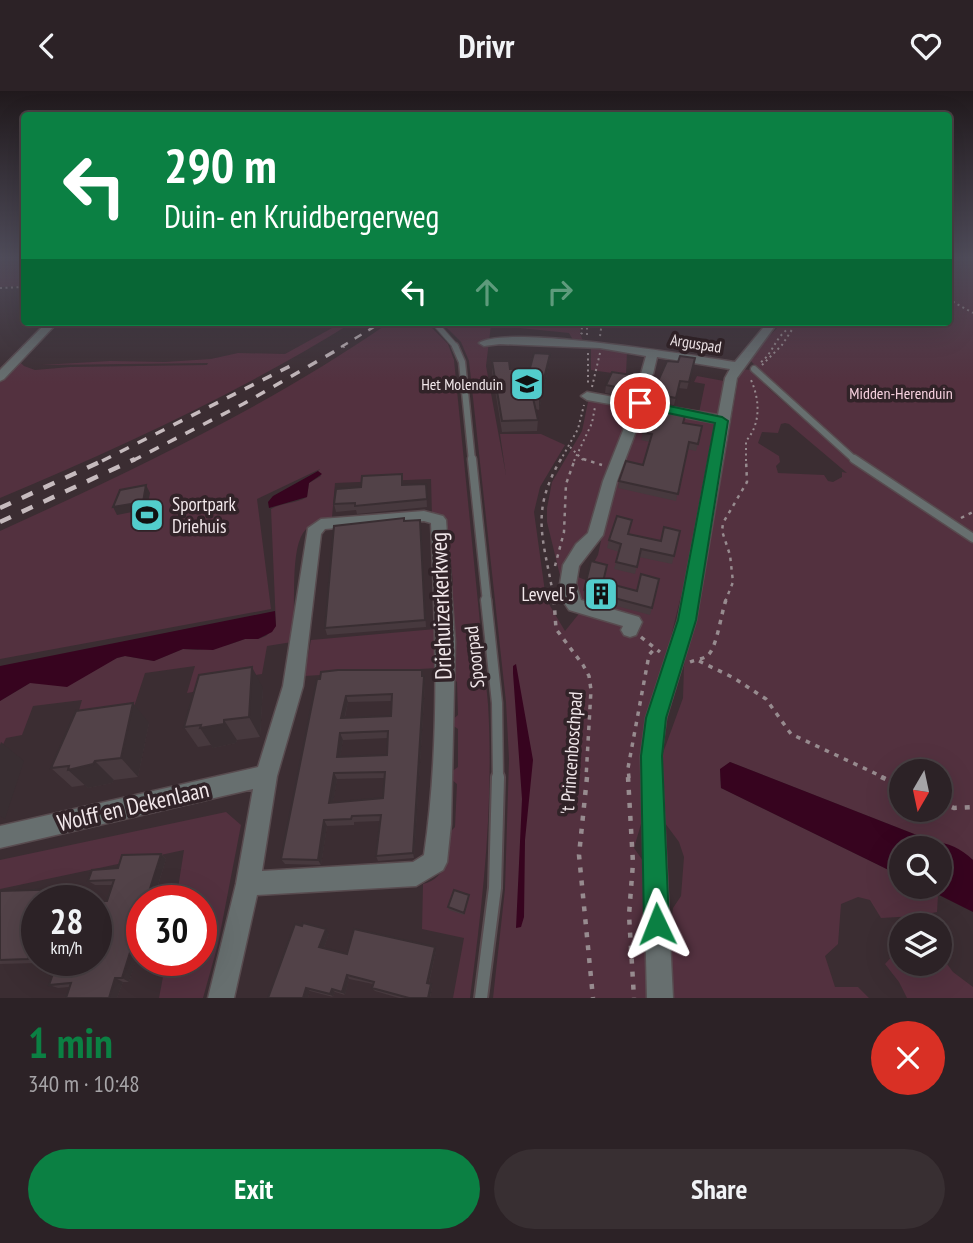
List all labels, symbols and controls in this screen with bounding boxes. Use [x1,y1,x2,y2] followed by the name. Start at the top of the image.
[459,25,514,67] text: Drivr
[28,27,66,65] icon: back
[907,27,945,65] icon: heart
[164,133,277,197] text: 290 m
[49,140,140,231] icon: left
[164,195,439,237] text: Duin- en Kruidbergerweg
[395,273,433,311] icon: left
[468,273,506,311] icon: ahead
[541,273,579,311] icon: right
[669,329,723,357] street label: Arguspad
[508,365,546,403] school or university icon: Het Molenduin
[610,373,670,433] pin
[421,374,503,394] place label: Het Molenduin
[849,383,953,403] park label: Midden-Herenduin
[621,384,659,422] icon: arrive
[172,492,237,538] place label: Sportpark Driehuis
[128,496,166,534] sports icon: Sportpark Driehuis
[423,532,458,680] street label: Driehuizerkerkweg
[582,575,620,613] building icon: Levvel 5
[522,582,576,606] place label: Levvel 5
[459,625,489,689] street label: Spoorpad
[555,691,587,815] street label: 't Princenboschpad
[889,759,952,823] north arrow
[889,759,952,976] map controls
[54,774,212,837] street label: Wolff en Dekenlaan
[889,836,952,899] button: search
[126,885,217,976] speed limit sign: 30
[620,887,694,961] position arrow
[50,898,83,944] text: 28
[889,913,952,976] button: layers
[51,936,82,959] text: km/h
[28,1015,113,1070] text: 1 min
[871,1021,945,1095] button: close
[28,1069,140,1098] text: 340 m · 10:48
[28,1149,480,1229] button: Exit
[494,1149,945,1229] button: Share

